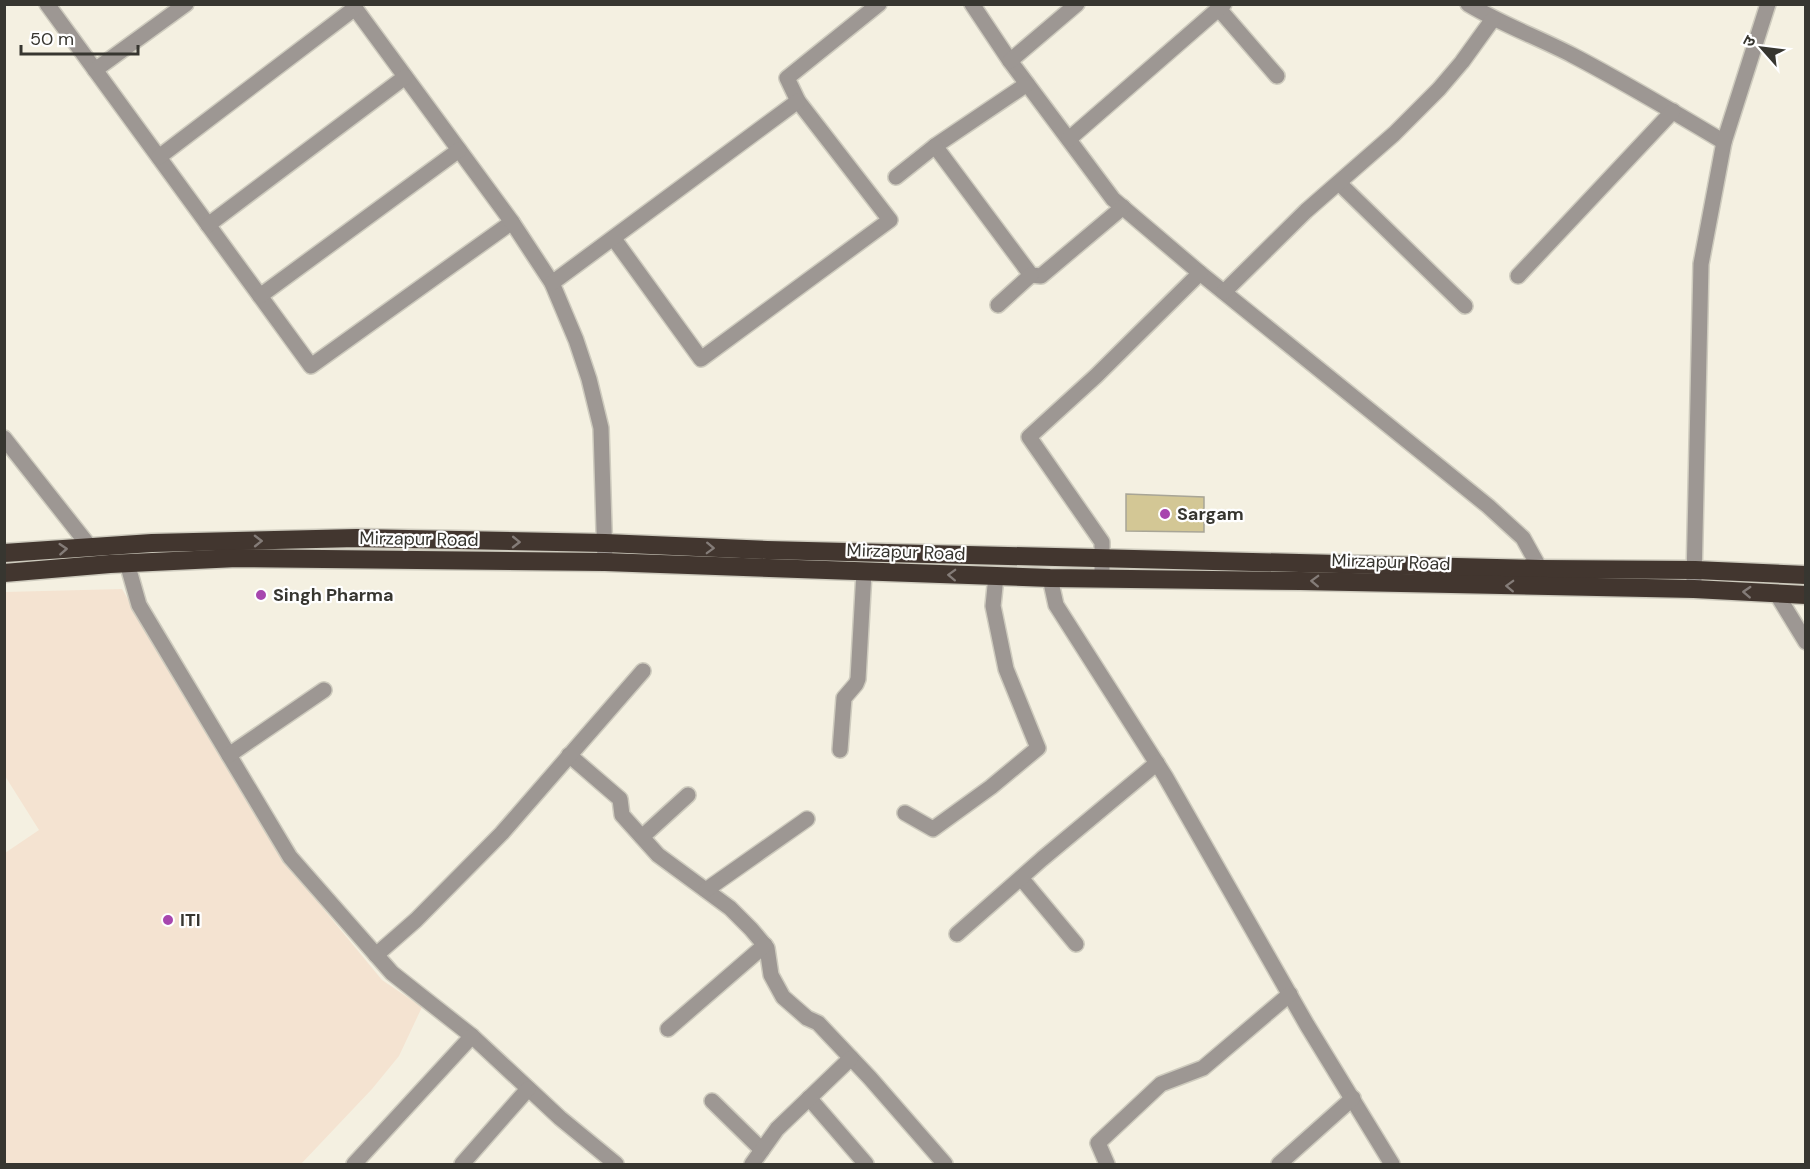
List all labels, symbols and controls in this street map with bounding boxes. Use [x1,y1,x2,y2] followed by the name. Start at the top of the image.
[21,18,138,56] scale bar
[1732,18,1792,78] north arrow
[30,27,74,51] text: 50 m
[1738,32,1761,50] text: उ
[1177,502,1244,526] place label: Sargam
[1158,507,1172,521] marker: Sargam
[359,526,479,552] street label: Mirzapur Road
[253,534,262,547] one-way arrow
[511,535,520,548] one-way arrow
[846,538,966,566] street label: Mirzapur Road
[706,541,715,554] one-way arrow
[58,543,67,556] one-way arrow
[1331,548,1451,576] street label: Mirzapur Road
[948,568,957,581] one-way arrow
[1311,575,1320,588] one-way arrow
[1506,580,1515,593] one-way arrow
[273,583,394,607] place label: Singh Pharma
[1743,585,1752,598] one-way arrow
[254,588,268,602] marker: Singh Pharma
[180,908,201,932] place label: ITI
[161,913,175,927] marker: ITI

